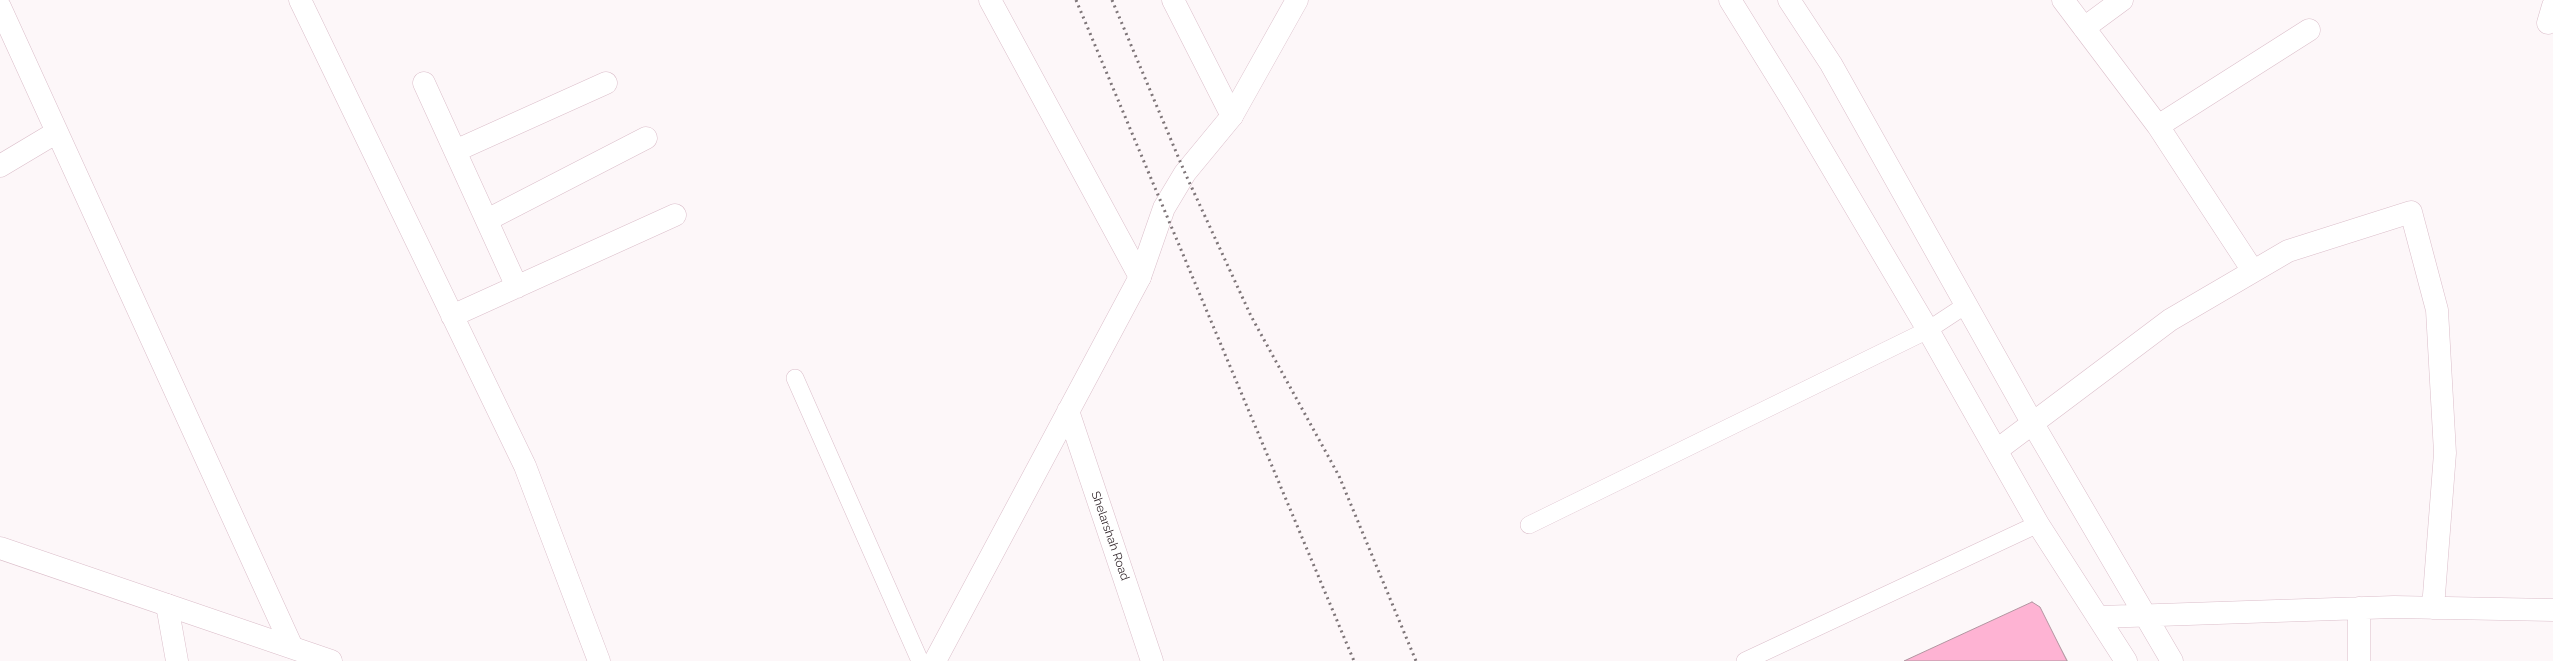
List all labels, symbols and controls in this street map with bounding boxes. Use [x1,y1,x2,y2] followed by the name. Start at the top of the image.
[1088,489,1132,583] street label: Shelarshah Road

